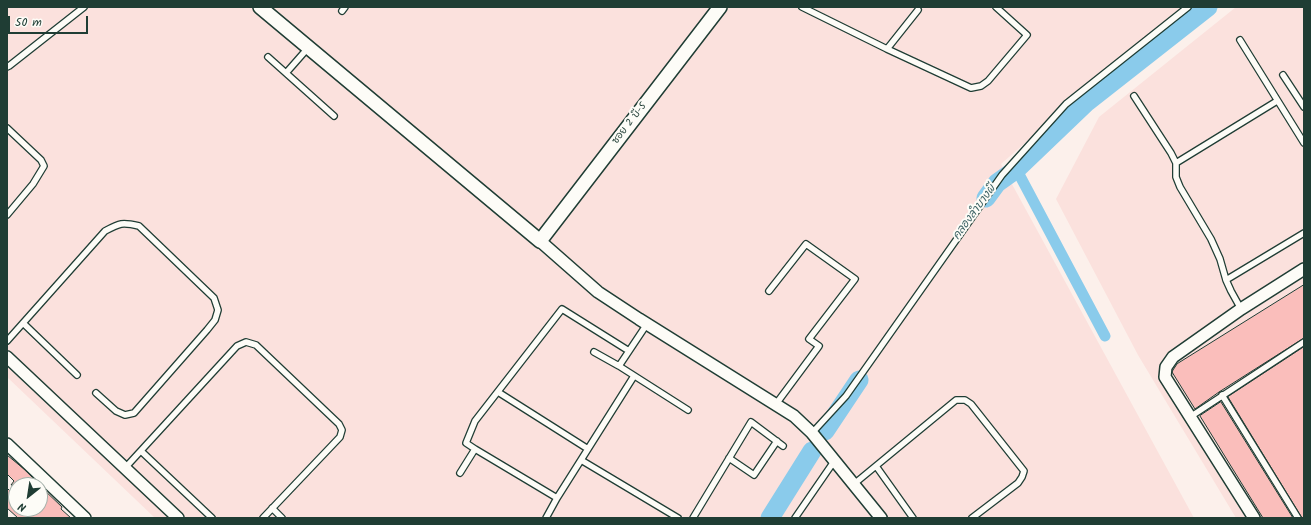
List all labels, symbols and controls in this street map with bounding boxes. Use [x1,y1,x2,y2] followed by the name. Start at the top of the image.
[10,8,90,34] scale bar
[15,13,42,32] text: 50 m
[610,101,650,147] street label: ซอย 2 บี-5
[951,183,999,243] water label: คลองลำบางผี
[8,477,48,517] north arrow
[15,497,30,516] text: N

